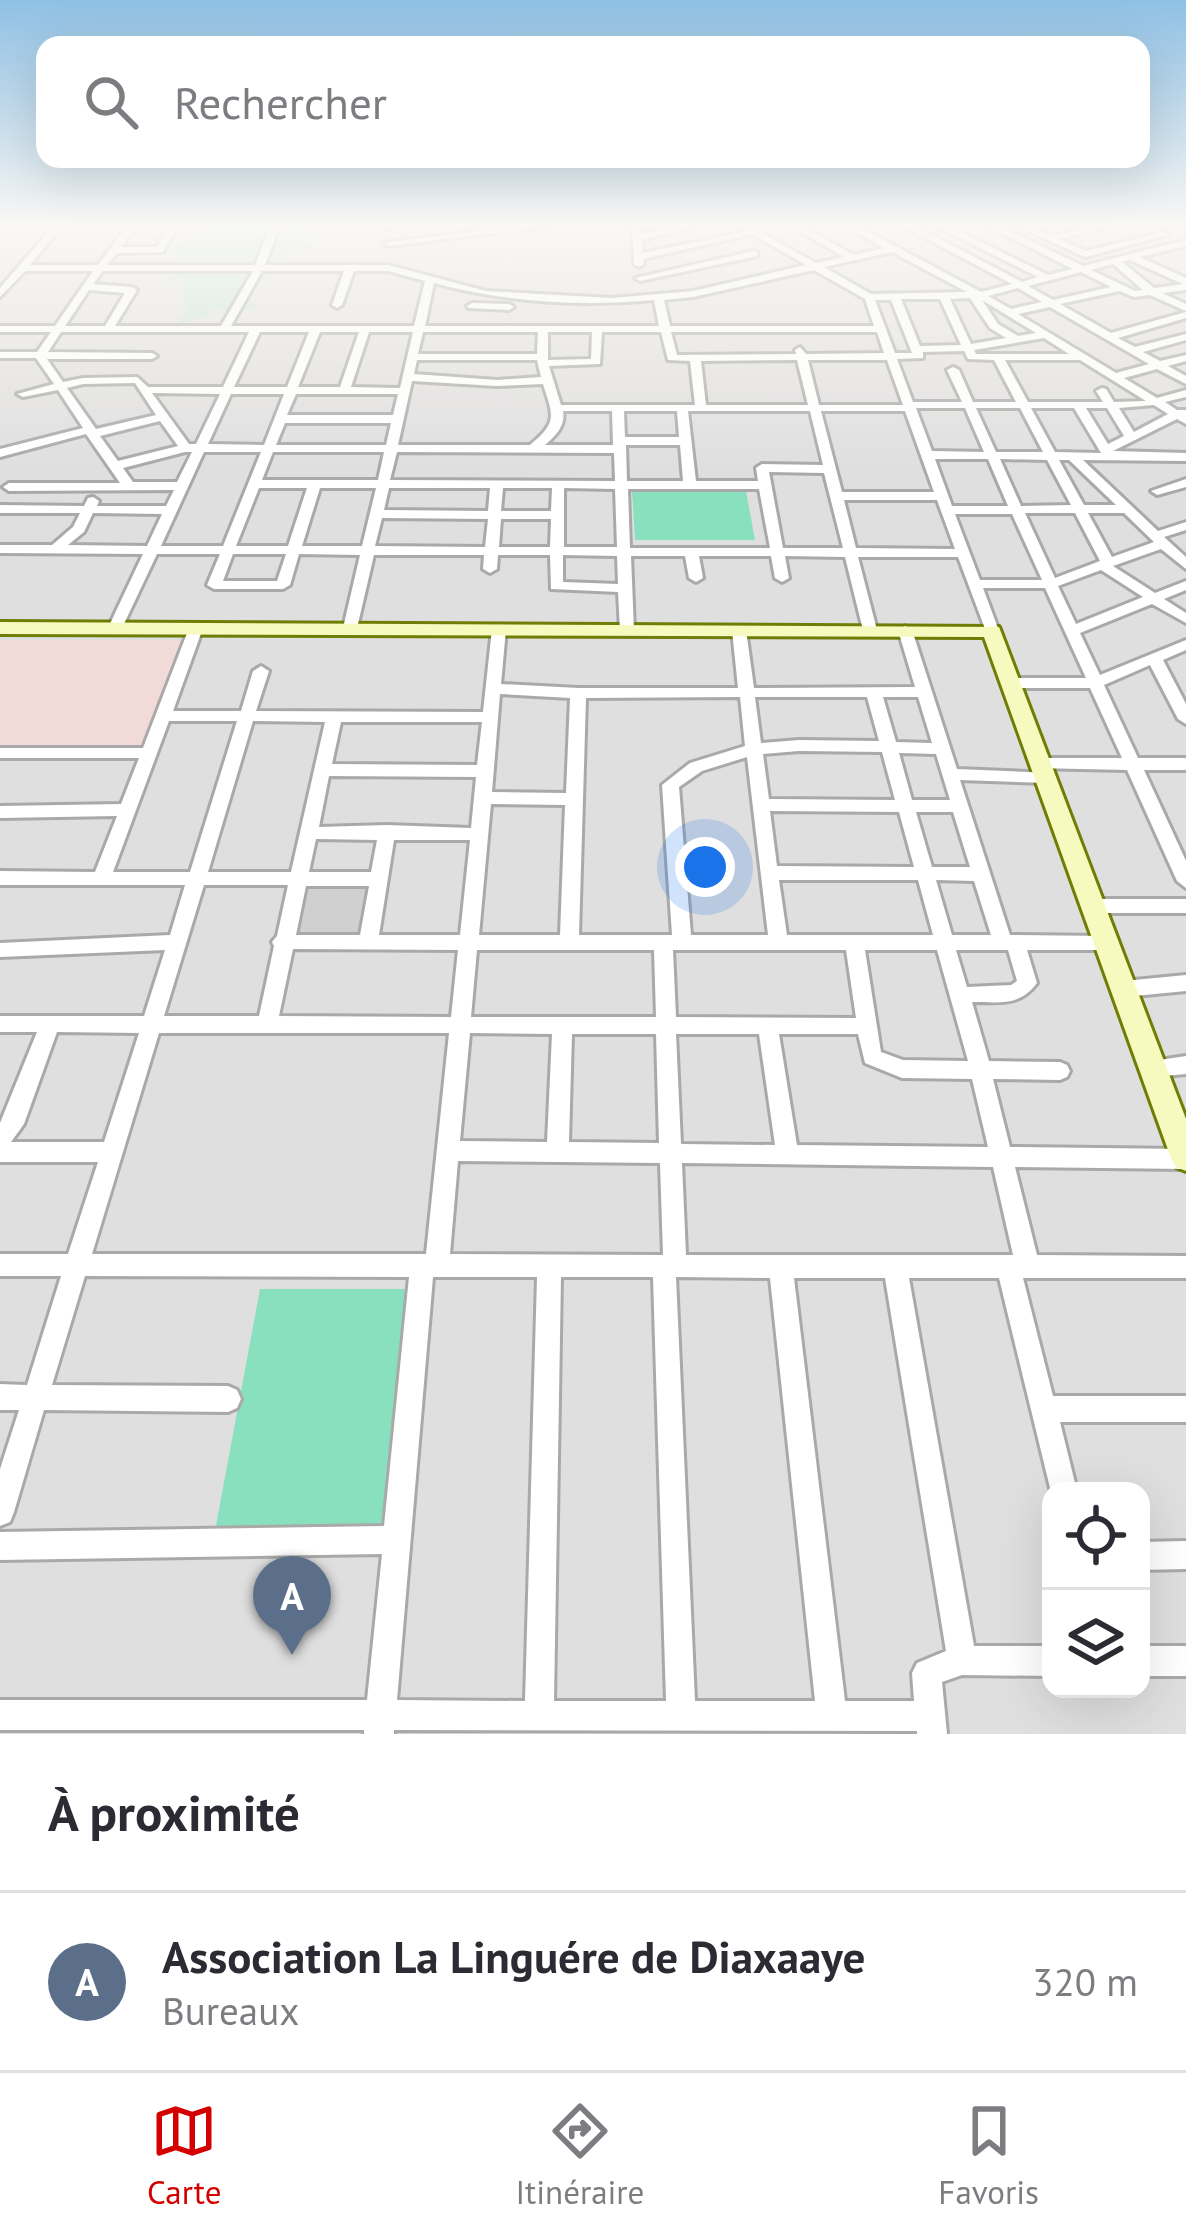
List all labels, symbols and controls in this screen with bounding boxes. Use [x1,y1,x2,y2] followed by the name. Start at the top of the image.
[36,36,1150,168] search box
[78,69,144,135] icon: search
[174,73,387,131] text: Rechercher
[675,837,735,897] your location
[1042,1482,1150,1698] map controls
[1042,1482,1150,1590] button: locate
[253,1556,331,1655] pin: A
[1042,1590,1150,1698] button: layers
[48,1779,300,1845] text: À proximité
[162,1927,865,1985] text: Association La Linguére de Diaxaaye
[75,1956,99,2007] text: A
[1032,1956,1138,2007] text: 320 m
[162,1985,299,2036] text: Bureaux
[147,2098,221,2213] tab: Carte
[515,2098,644,2213] tab: Itinéraire
[938,2098,1039,2213] tab: Favoris

